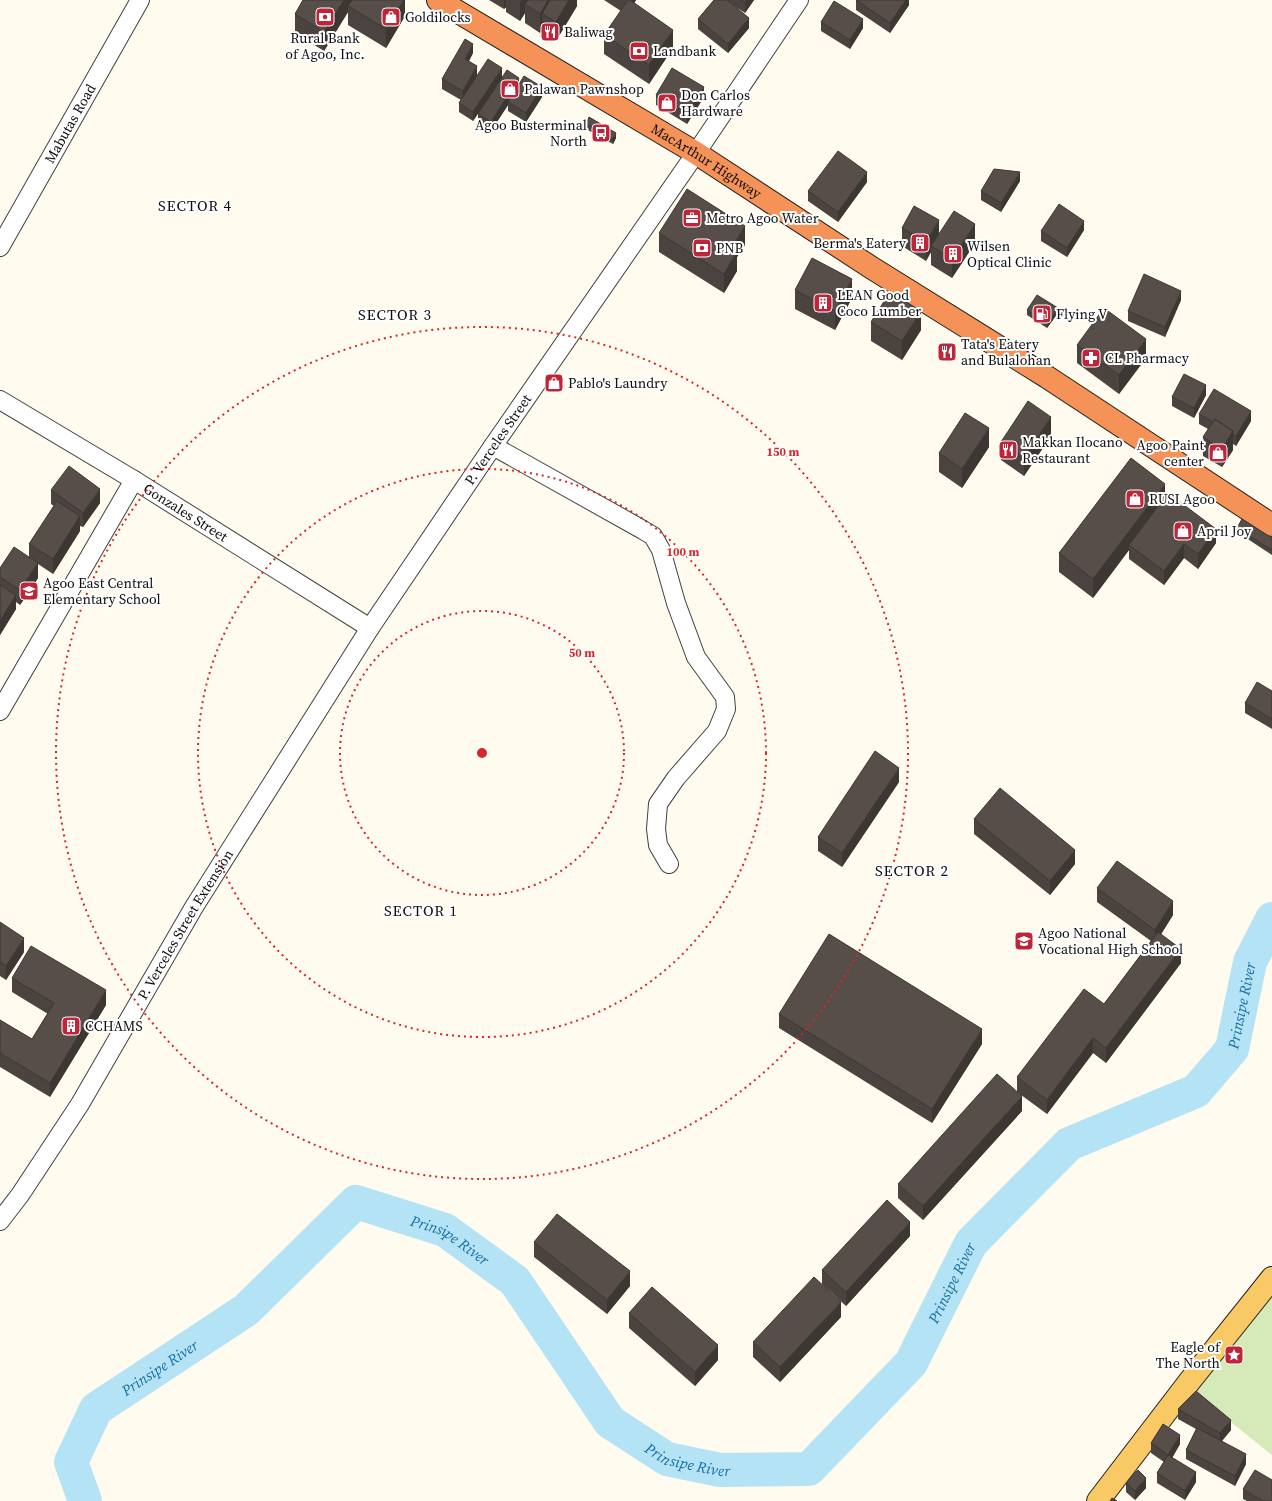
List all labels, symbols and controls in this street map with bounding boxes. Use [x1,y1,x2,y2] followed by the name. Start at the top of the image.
[314,6,336,28] bank icon: Rural Bank of Agoo, Inc.
[380,6,402,28] shop icon: Goldilocks
[405,7,471,27] place label: Goldilocks
[539,21,561,43] restaurant icon: Baliwag
[564,22,613,42] place label: Baliwag
[285,28,365,64] place label: Rural Bank of Agoo, Inc.
[628,40,650,62] bank icon: Landbank
[653,41,716,61] place label: Landbank
[499,78,521,100] shop icon: Palawan Pawnshop
[524,79,644,99] place label: Palawan Pawnshop
[40,80,101,167] street label: Mabutas Road
[681,85,750,121] place label: Don Carlos Hardware
[656,92,678,114] shop icon: Don Carlos Hardware
[475,115,587,151] place label: Agoo Busterminal North
[648,119,766,204] street label: MacArthur Highway
[590,122,612,144] bus stop icon: Agoo Busterminal North
[158,195,232,216] district label: SECTOR 4
[681,207,703,229] office icon: Metro Agoo Water
[706,208,819,228] place label: Metro Agoo Water
[909,232,931,254] building icon: Berma's Eatery
[813,233,907,253] place label: Berma's Eatery
[967,236,1052,272] place label: Wilsen Optical Clinic
[691,237,713,259] bank icon: PNB
[716,238,743,258] place label: PNB
[942,243,964,265] building icon: Wilsen Optical Clinic
[837,285,921,321] place label: LEAN Good Coco Lumber
[812,292,834,314] building icon: LEAN Good Coco Lumber
[1031,303,1053,325] fuel station icon: Flying V
[358,304,432,325] district label: SECTOR 3
[1056,304,1108,324] place label: Flying V
[961,334,1052,370] place label: Tata's Eatery and Bulalohan
[936,341,958,363] restaurant icon: Tata's Eatery and Bulalohan
[1080,347,1102,369] pharmacy icon: CL Pharmacy
[1105,348,1190,368] place label: CL Pharmacy
[543,372,565,394] shop icon: Pablo's Laundry
[568,373,668,393] place label: Pablo's Laundry
[460,390,536,489] street label: P. Verceles Street
[1022,432,1123,468] place label: Makkan Ilocano Restaurant
[1136,435,1204,471] place label: Agoo Paint center
[997,439,1019,461] restaurant icon: Makkan Ilocano Restaurant
[1207,442,1229,464] shop icon: Agoo Paint center
[767,444,800,460] text: 150 m
[140,478,232,547] street label: Gonzales Street
[1124,488,1146,510] shop icon: RUSI Agoo
[1149,489,1215,509] place label: RUSI Agoo
[1172,520,1194,542] shop icon: April Joy
[1197,521,1252,541] place label: April Joy
[667,544,700,560] text: 100 m
[43,573,161,609] place label: Agoo East Central Elementary School
[18,580,40,602] school or university icon: Agoo East Central Elementary School
[569,645,595,661] text: 50 m
[475,746,489,760] centre of rings
[133,845,238,1003] street label: P. Verceles Street Extension
[875,860,949,881] district label: SECTOR 2
[384,900,458,921] district label: SECTOR 1
[1038,923,1183,959] place label: Agoo National Vocational High School
[1013,930,1035,952] school or university icon: Agoo National Vocational High School
[1222,959,1260,1052] water label: Prinsipe River
[60,1015,82,1037] building icon: CCHAMS
[85,1016,143,1036] place label: CCHAMS
[407,1209,495,1270] water label: Prinsipe River
[922,1238,981,1328] water label: Prinsipe River
[116,1334,203,1401] water label: Prinsipe River
[1156,1337,1221,1373] place label: Eagle of The North
[1223,1344,1245,1366] place icon: Eagle of The North
[640,1437,731,1481] water label: Prinsipe River

